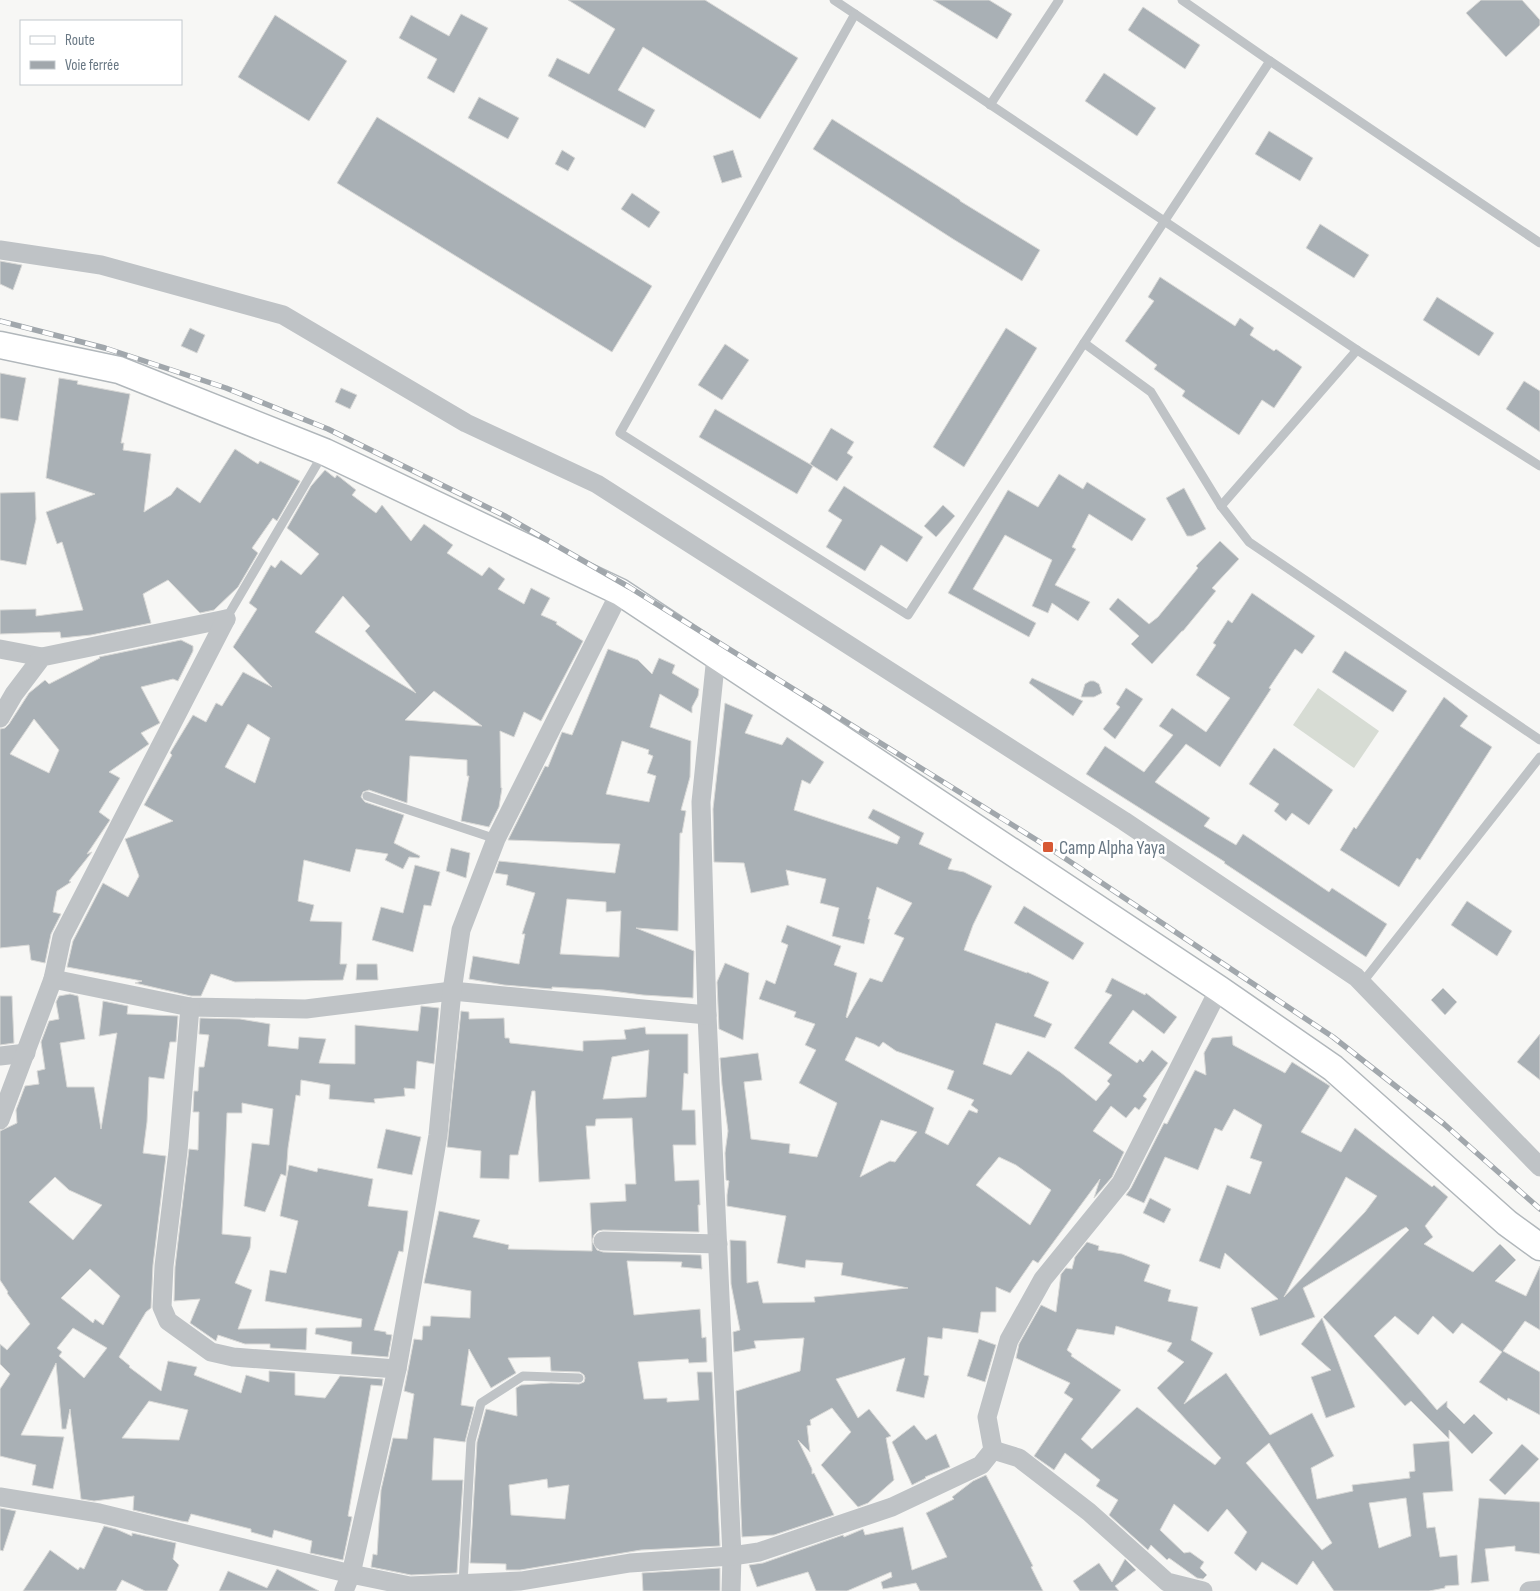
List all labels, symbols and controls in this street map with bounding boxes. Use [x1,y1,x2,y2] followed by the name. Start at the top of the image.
[20,20,182,85] legend
[65,31,95,50] text: Route
[65,56,119,75] text: Voie ferrée
[1059,837,1165,860] place label: Camp Alpha Yaya
[1041,840,1055,854] marker: Camp Alpha Yaya

